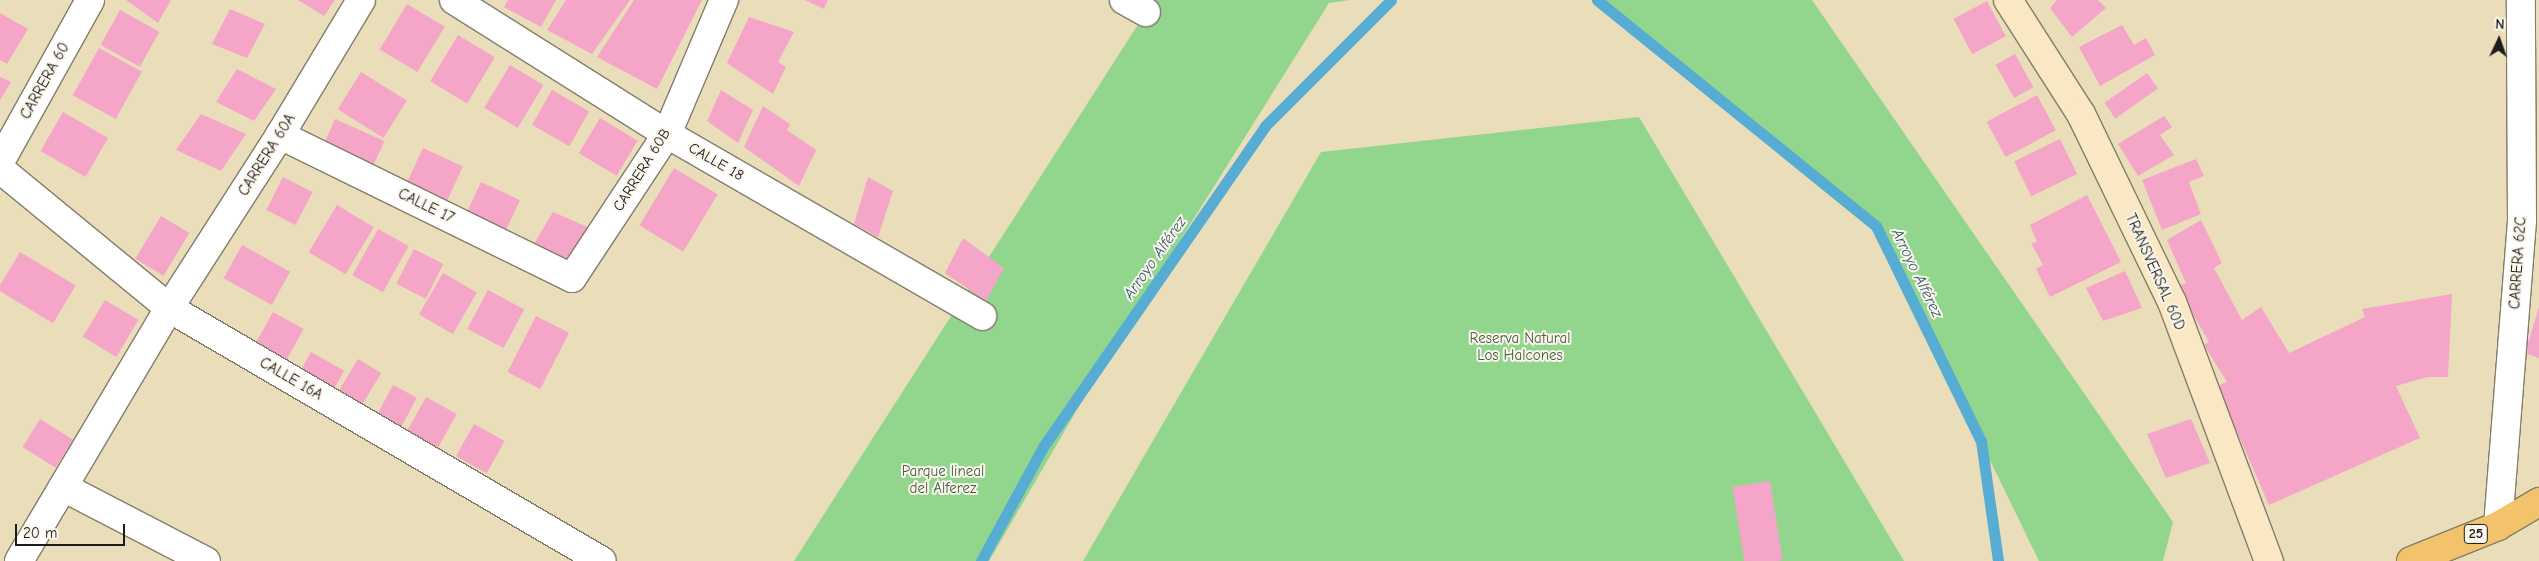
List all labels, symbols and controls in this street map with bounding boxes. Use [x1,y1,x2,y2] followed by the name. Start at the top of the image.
[2474,15,2524,65] north arrow
[2495,16,2505,33] text: N
[17,40,73,122] street label: CARRERA 60
[235,111,299,199] street label: CARRERA 60A
[609,125,675,215] street label: CARRERA 60B
[685,139,747,185] street label: CALLE 18
[395,185,457,227] street label: CALLE 17
[2121,211,2189,333] street label: TRANSVERSAL 60D
[1119,213,1191,303] water label: Arroyo Alférez
[2506,216,2530,310] street label: CARRERA 62C
[1887,225,1947,321] water label: Arroyo Alférez
[1470,329,1570,364] park label: Reserva Natural Los Halcones
[256,354,326,404] street label: CALLE 16A
[902,462,984,497] park label: Parque lineal del Alferez
[18,514,128,546] scale bar
[2464,522,2488,546] road number: 25
[23,524,57,542] text: 20 m

